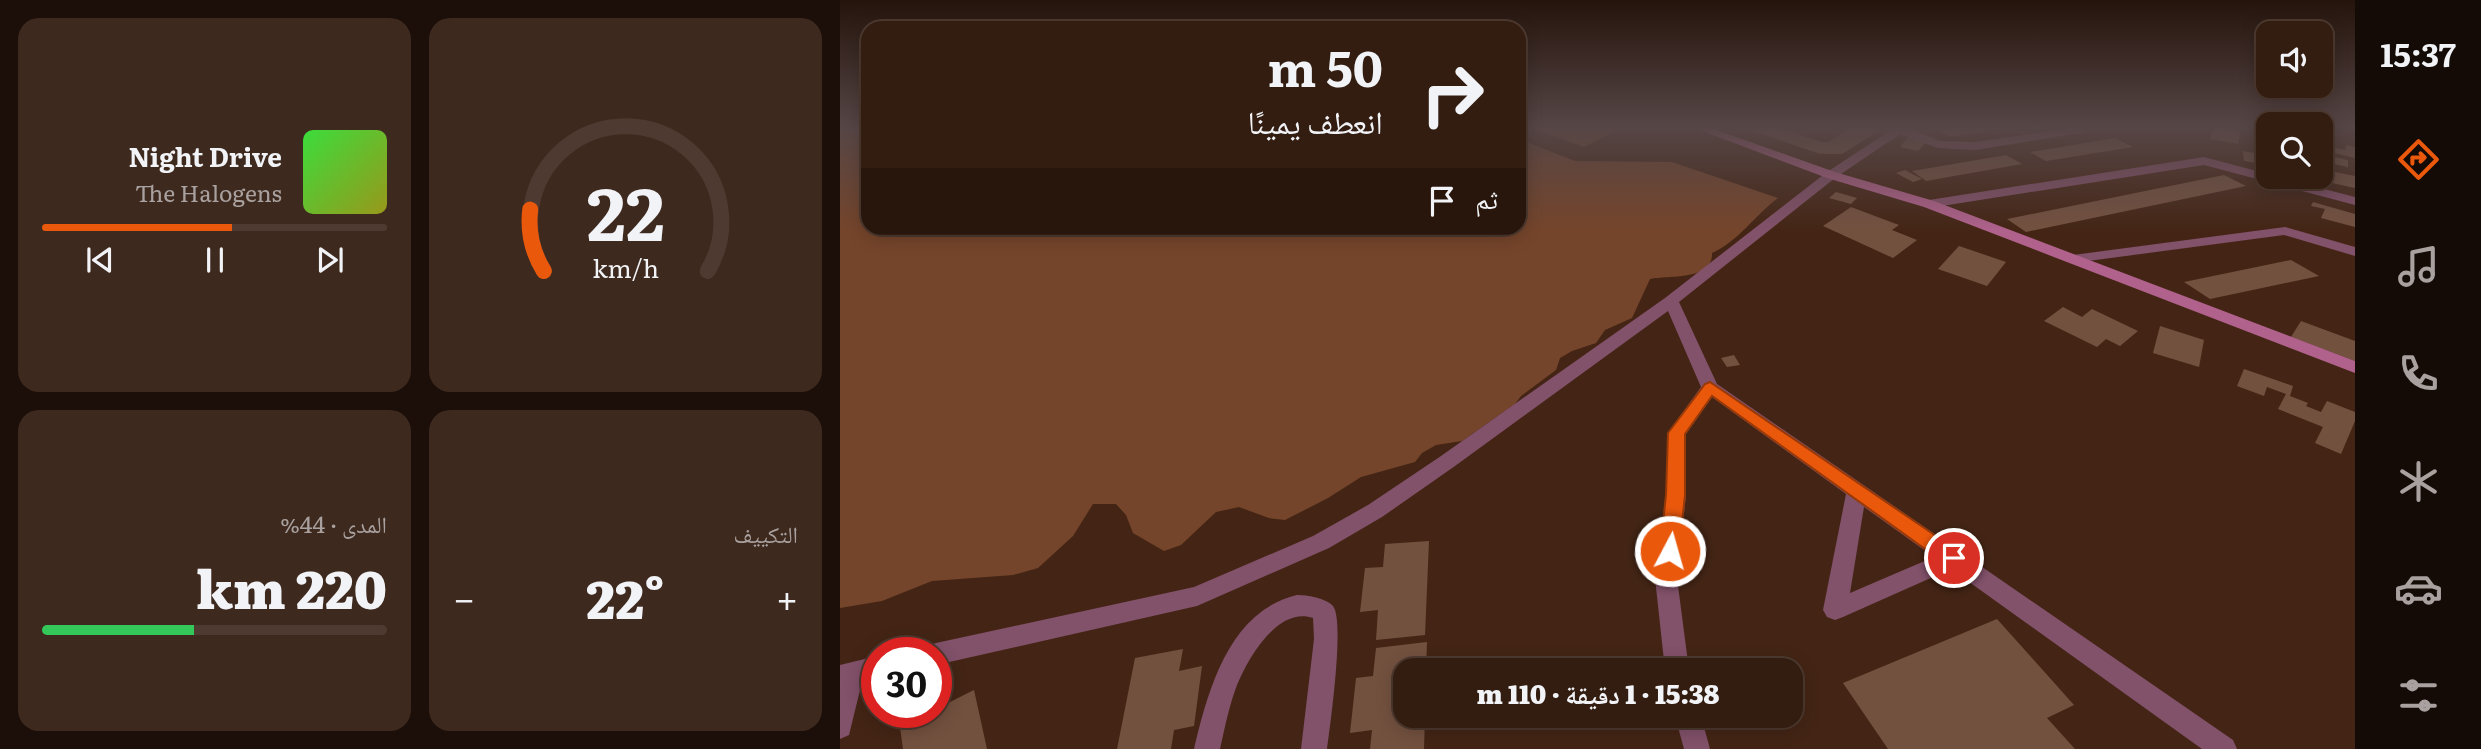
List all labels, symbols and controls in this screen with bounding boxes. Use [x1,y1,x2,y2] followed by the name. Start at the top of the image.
[2256,21,2333,189] map controls
[2256,21,2333,98] button: sound
[1267,29,1383,102] text: 50 m
[2380,29,2456,77] text: 15:37
[1407,49,1498,140] icon: right
[1248,96,1383,144] text: انعطف يمينًا
[2256,112,2333,189] button: search
[2394,135,2443,184] icon: directions
[128,136,282,175] text: Night Drive
[586,155,665,263] text: 22
[135,175,282,209] text: The Halogens
[1475,178,1498,217] text: ثم
[1423,182,1461,220] icon: arrive
[81,241,119,279] icon: previous
[196,241,234,279] icon: pause
[311,241,349,279] icon: next
[2394,242,2443,291] icon: music
[592,249,659,286] text: km/h
[2394,349,2443,398] icon: phone
[2394,457,2443,506] icon: climate
[280,506,387,540] text: المدى · 44%
[1633,514,1707,588] position arrow
[733,516,798,550] text: التكييف
[1924,528,1984,588] pin
[1935,539,1973,577] icon: arrive
[196,548,387,625] text: 220 km
[586,558,665,635] text: 22°
[2394,564,2443,613] icon: car
[453,568,475,625] text: −
[776,568,798,625] text: +
[861,637,952,728] speed limit sign: 30
[2394,671,2443,720] icon: filters
[1477,673,1719,712] text: 15:38 · 1 دقيقة · 110 m

